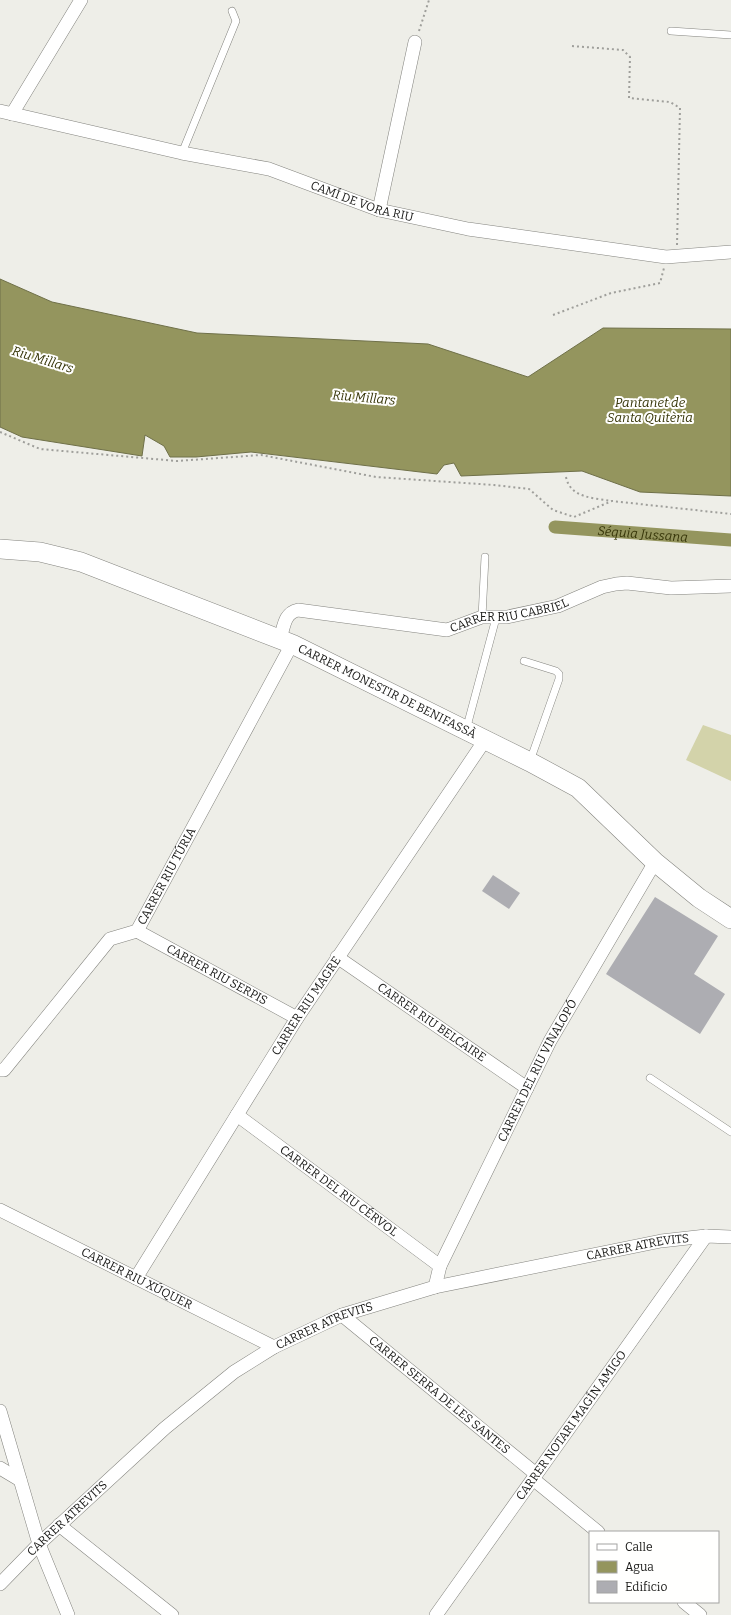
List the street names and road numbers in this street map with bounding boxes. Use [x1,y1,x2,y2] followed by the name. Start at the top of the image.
[309,178,415,224] street label: CAMÍ DE VORA RIU
[448,595,571,635] street label: CARRER RIU CABRIEL
[296,641,480,742] street label: CARRER MONESTIR DE BENIFASSÀ
[135,825,199,927] street label: CARRER RIU TÚRIA
[164,941,270,1008] street label: CARRER RIU SERPIS
[269,954,344,1058] street label: CARRER RIU MAGRE
[375,980,489,1065] street label: CARRER RIU BELCAIRE
[495,996,580,1144] street label: CARRER DEL RIU VINALOPÓ
[277,1142,401,1239] street label: CARRER DEL RIU CÉRVOL
[585,1231,690,1263] street label: CARRER ATREVITS
[79,1245,195,1312] street label: CARRER RIU XÚQUER
[273,1299,374,1352] street label: CARRER ATREVITS
[366,1333,513,1457] street label: CARRER SERRA DE LES SANTES
[513,1348,629,1503] street label: CARRER NOTARI MAGÍN AMIGO
[24,1478,110,1559] street label: CARRER ATREVITS

